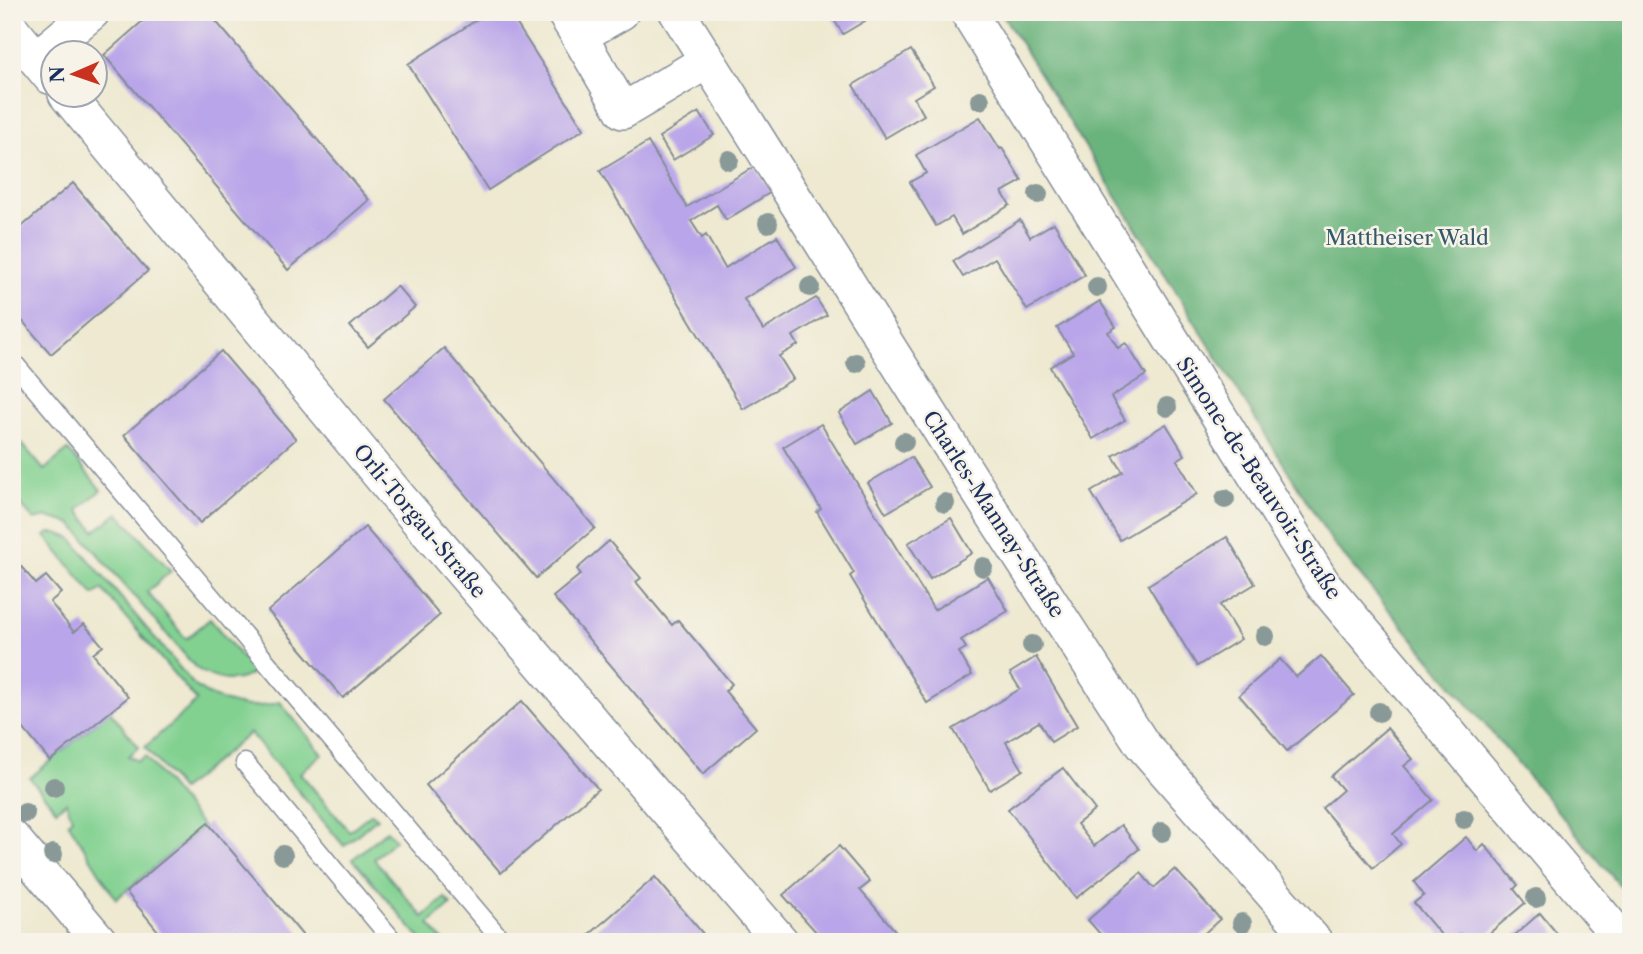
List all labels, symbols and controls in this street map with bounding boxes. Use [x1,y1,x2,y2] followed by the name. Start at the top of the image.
[38,38,108,108] north arrow
[46,66,69,83] text: N
[1325,225,1489,250] park label: Mattheiser Wald
[1171,352,1347,604] street label: Simone-de-Beauvoir-Straße
[918,406,1070,622] street label: Charles-Mannay-Straße
[348,439,492,603] street label: Orli-Torgau-Straße

